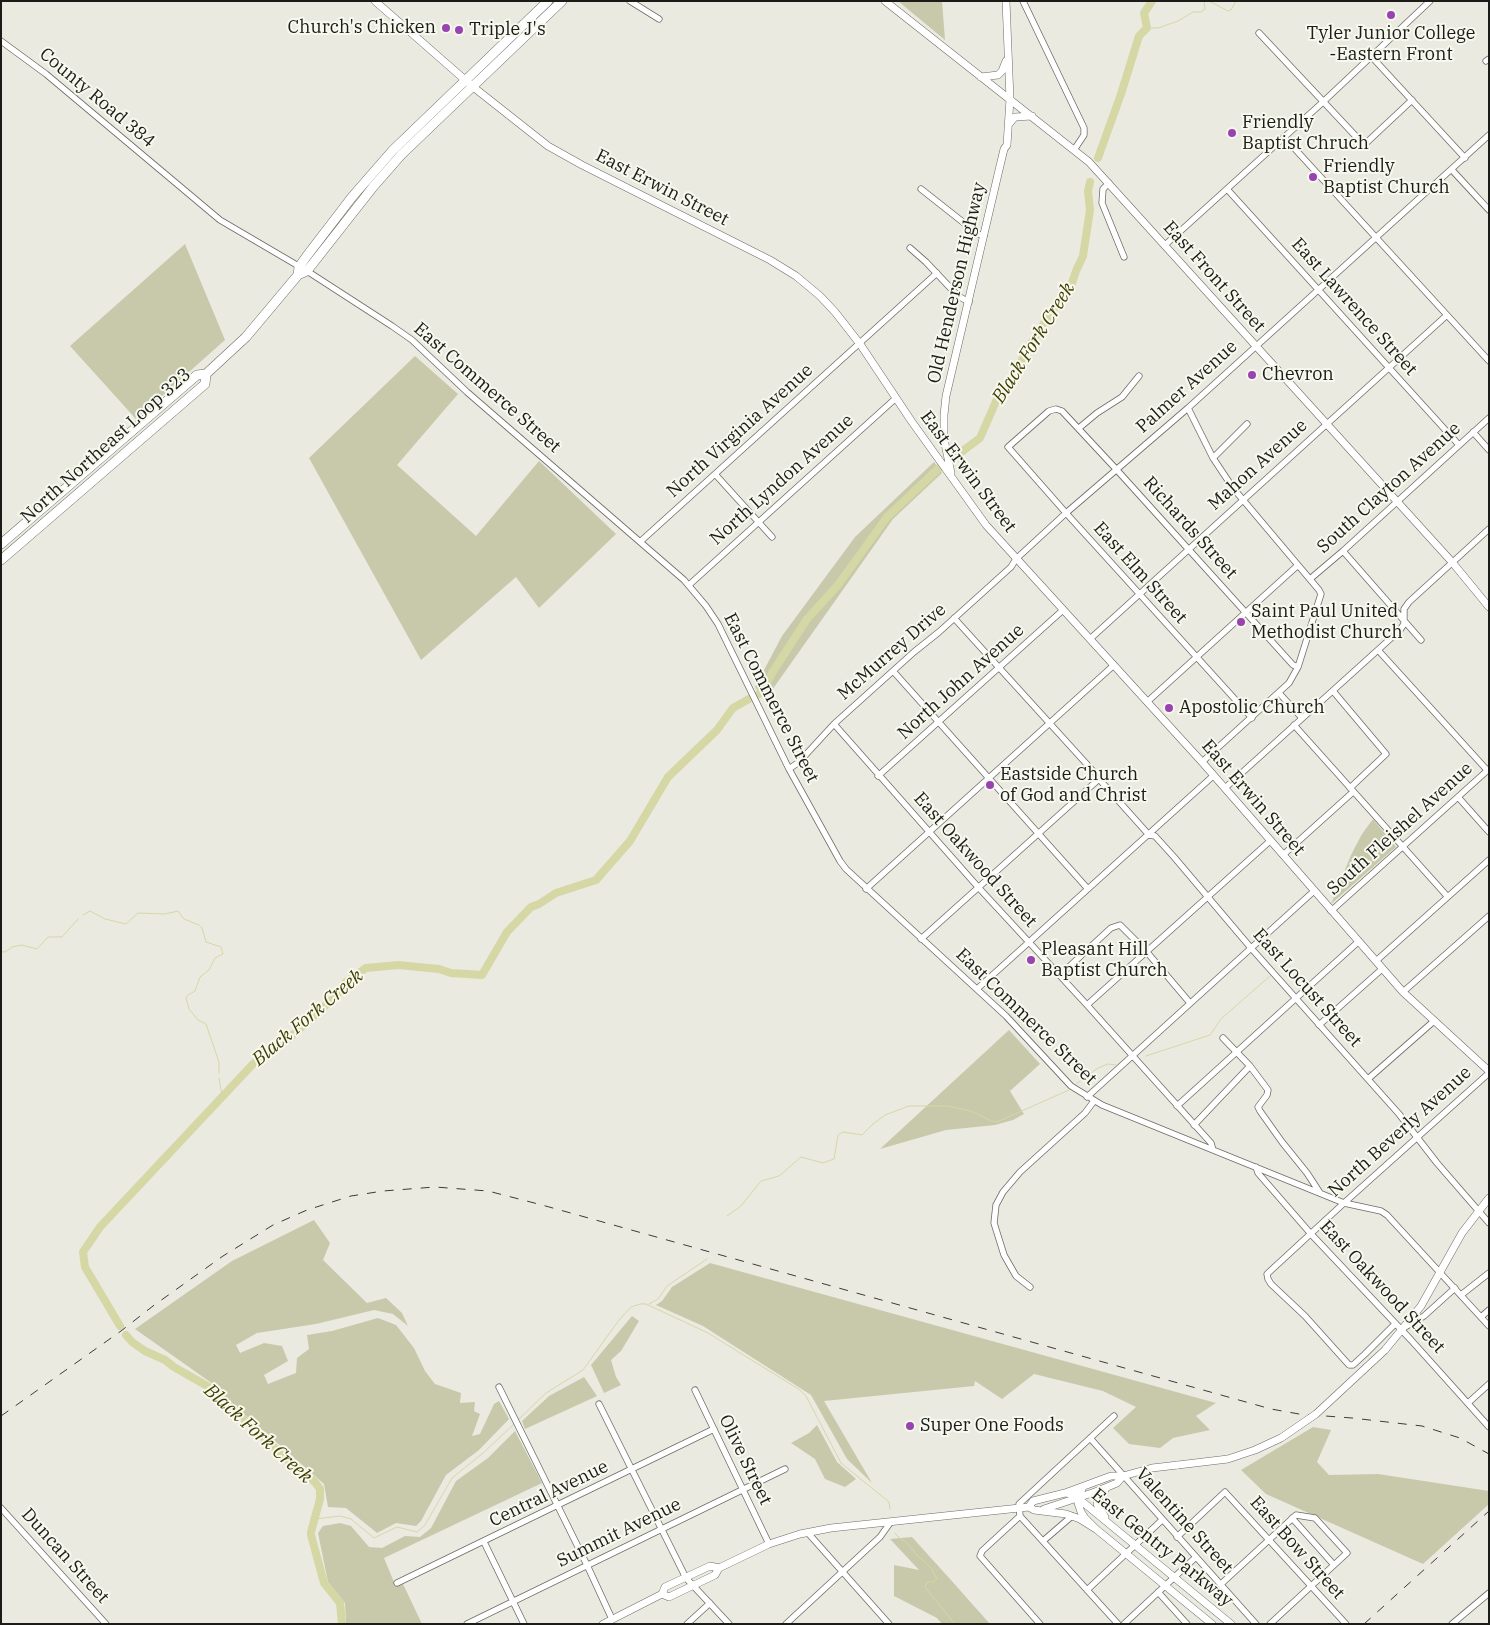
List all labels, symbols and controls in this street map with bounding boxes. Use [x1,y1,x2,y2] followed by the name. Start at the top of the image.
[1385,9,1397,21] marker: Tyler Junior College -Eastern Front
[288,17,436,39] place label: Church's Chicken
[469,19,546,41] place label: Triple J's
[440,22,452,34] marker: Church's Chicken
[1307,23,1475,66] place label: Tyler Junior College -Eastern Front
[453,24,465,36] marker: Triple J's
[35,43,159,153] street label: County Road 384
[1242,112,1369,154] place label: Friendly Baptist Chruch
[1226,127,1238,139] marker: Friendly Baptist Chruch
[592,145,732,231] street label: East Erwin Street
[1323,156,1450,198] place label: Friendly Baptist Church
[1307,171,1319,183] marker: Friendly Baptist Church
[923,180,991,386] street label: Old Henderson Highway
[1158,217,1270,337] street label: East Front Street
[1287,234,1421,380] street label: East Lawrence Street
[988,278,1080,408] water label: Black Fork Creek
[409,318,565,458] street label: East Commerce Street
[1132,336,1242,438] street label: Palmer Avenue
[662,360,818,502] street label: North Virginia Avenue
[17,364,195,528] street label: North Northeast Loop 323
[1262,364,1334,386] place label: Chevron
[1246,369,1258,381] marker: Chevron
[915,407,1021,537] street label: East Erwin Street
[706,410,858,550] street label: North Lyndon Avenue
[1204,415,1312,515] street label: Mahon Avenue
[1313,418,1465,558] street label: South Clayton Avenue
[1138,472,1242,584] street label: Richards Street
[1089,518,1191,628] street label: East Elm Street
[833,599,951,705] street label: McMurrey Drive
[1251,601,1403,644] place label: Saint Paul United Methodist Church
[719,610,823,786] street label: East Commerce Street
[1235,616,1247,628] marker: Saint Paul United Methodist Church
[893,620,1029,744] street label: North John Avenue
[1179,697,1325,719] place label: Apostolic Church
[1163,702,1175,714] marker: Apostolic Church
[1197,736,1309,860] street label: East Erwin Street
[1323,758,1477,900] street label: South Fleishel Avenue
[1000,764,1147,806] place label: Eastside Church of God and Christ
[984,779,996,791] marker: Eastside Church of God and Christ
[909,788,1041,932] street label: East Oakwood Street
[1248,924,1366,1052] street label: East Locust Street
[1041,939,1168,982] place label: Pleasant Hill Baptist Church
[951,944,1101,1090] street label: East Commerce Street
[1025,954,1037,966] marker: Pleasant Hill Baptist Church
[248,965,368,1071] water label: Black Fork Creek
[1324,1062,1476,1202] street label: North Beverly Avenue
[1315,1216,1449,1358] street label: East Oakwood Street
[199,1379,317,1489] water label: Black Fork Creek
[714,1411,776,1509] street label: Olive Street
[920,1415,1064,1437] place label: Super One Foods
[904,1420,916,1432] marker: Super One Foods
[486,1456,612,1532] street label: Central Avenue
[1131,1464,1237,1578] street label: Valentine Street
[1087,1484,1237,1612] street label: East Gentry Parkway
[1245,1492,1349,1604] street label: East Bow Street
[553,1494,685,1572] street label: Summit Avenue
[17,1504,113,1608] street label: Duncan Street

